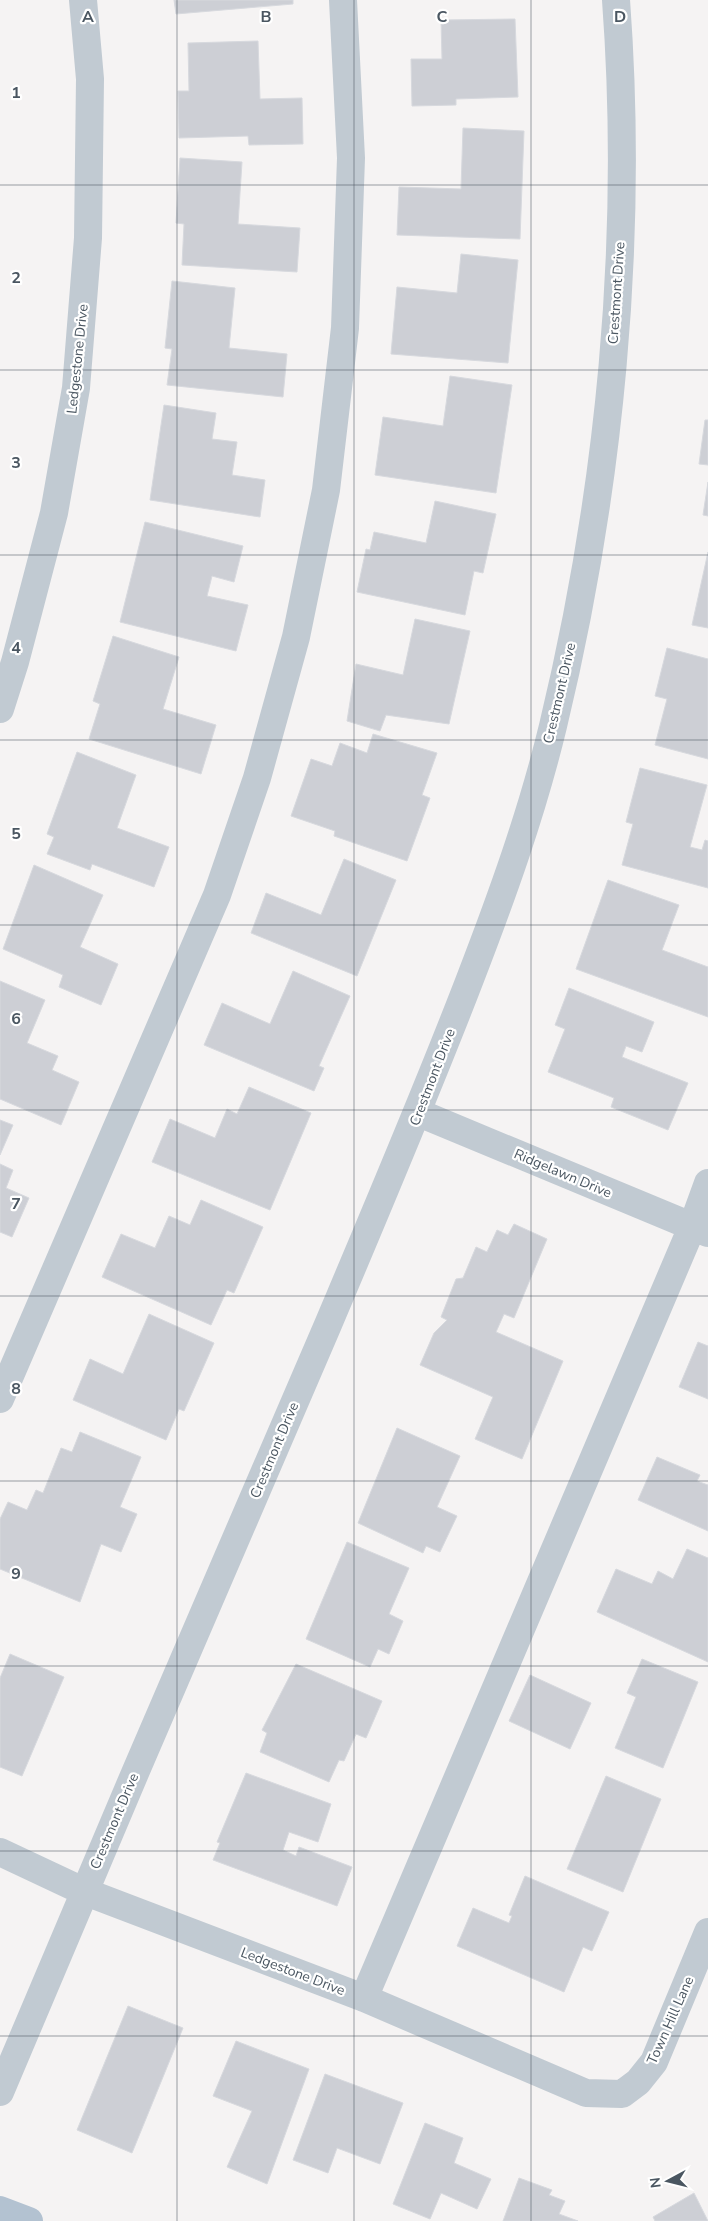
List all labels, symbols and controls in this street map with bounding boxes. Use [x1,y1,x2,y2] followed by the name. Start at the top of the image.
[82,6,94,28] text: A
[260,6,272,28] text: B
[437,6,448,28] text: C
[614,6,626,28] text: D
[11,82,21,104] text: 1
[603,241,630,345] street label: Crestmont Drive
[11,267,21,289] text: 2
[62,303,93,415] street label: Ledgestone Drive
[11,452,21,474] text: 3
[11,637,21,659] text: 4
[539,641,580,745] street label: Crestmont Drive
[11,823,21,845] text: 5
[11,1008,21,1030] text: 6
[405,1026,460,1129] street label: Crestmont Drive
[511,1144,615,1203] street label: Ridgelawn Drive
[11,1193,21,1215] text: 7
[11,1378,21,1400] text: 8
[246,1399,303,1501] street label: Crestmont Drive
[11,1563,21,1585] text: 9
[86,1770,143,1872] street label: Crestmont Drive
[238,1943,348,2000] street label: Ledgestone Drive
[643,1973,698,2067] street label: Town Hill Lane
[643,2156,693,2206] north arrow
[646,2176,666,2189] text: N

